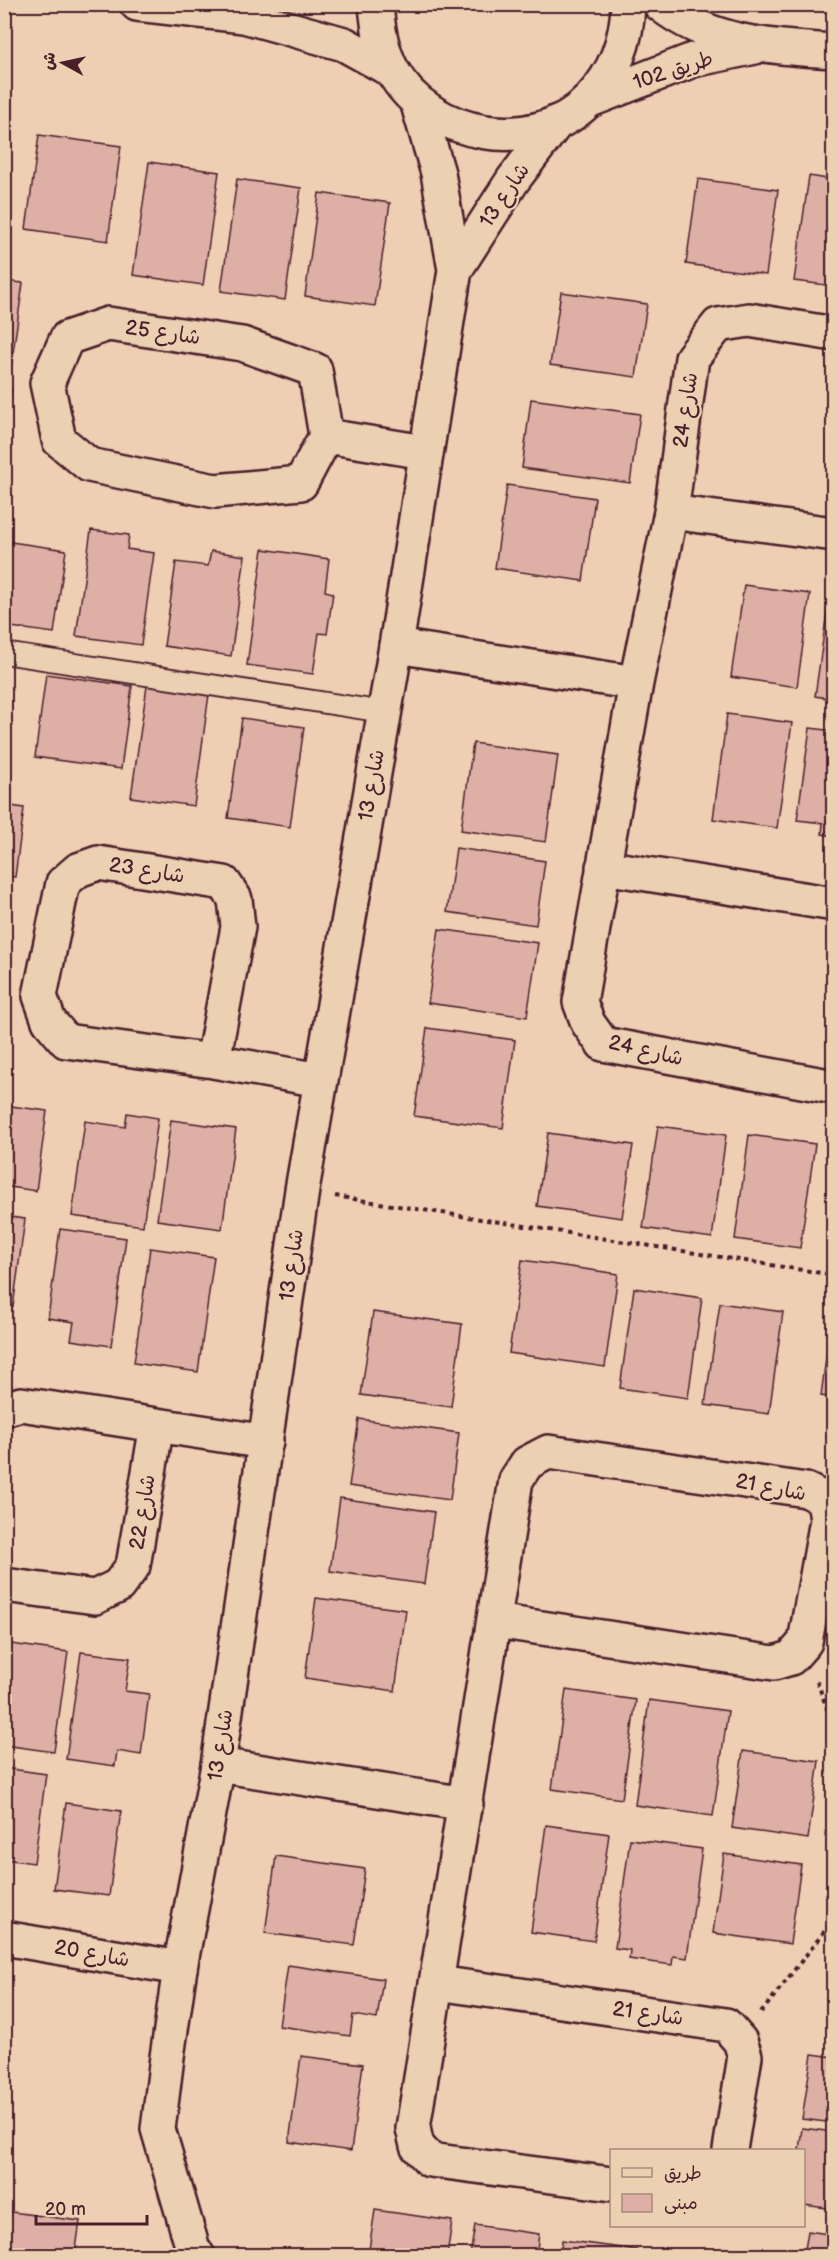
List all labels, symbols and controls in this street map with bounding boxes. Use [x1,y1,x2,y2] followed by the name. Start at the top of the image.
[33,33,93,93] north arrow
[630,46,716,95] street label: طريق 102
[39,51,60,71] text: ش
[474,158,537,233] street label: شارع 13
[123,315,202,352] street label: شارع 25
[668,371,705,450] street label: شارع 24
[353,747,392,823] street label: شارع 13
[107,852,186,891] street label: 23 شارع
[606,1030,686,1073] street label: شارع 24
[274,1228,311,1303] street label: شارع 13
[733,1468,808,1509] street label: شارع 21
[124,1473,163,1552] street label: شارع 22
[203,1707,240,1783] street label: شارع 13
[52,1935,131,1974] street label: شارع 20
[611,1996,685,2033] street label: شارع 21
[610,2149,805,2227] legend
[664,2163,702,2184] text: طريق
[36,2188,147,2226] scale bar
[664,2193,698,2214] text: مبنى
[45,2199,86,2220] text: 20 m

